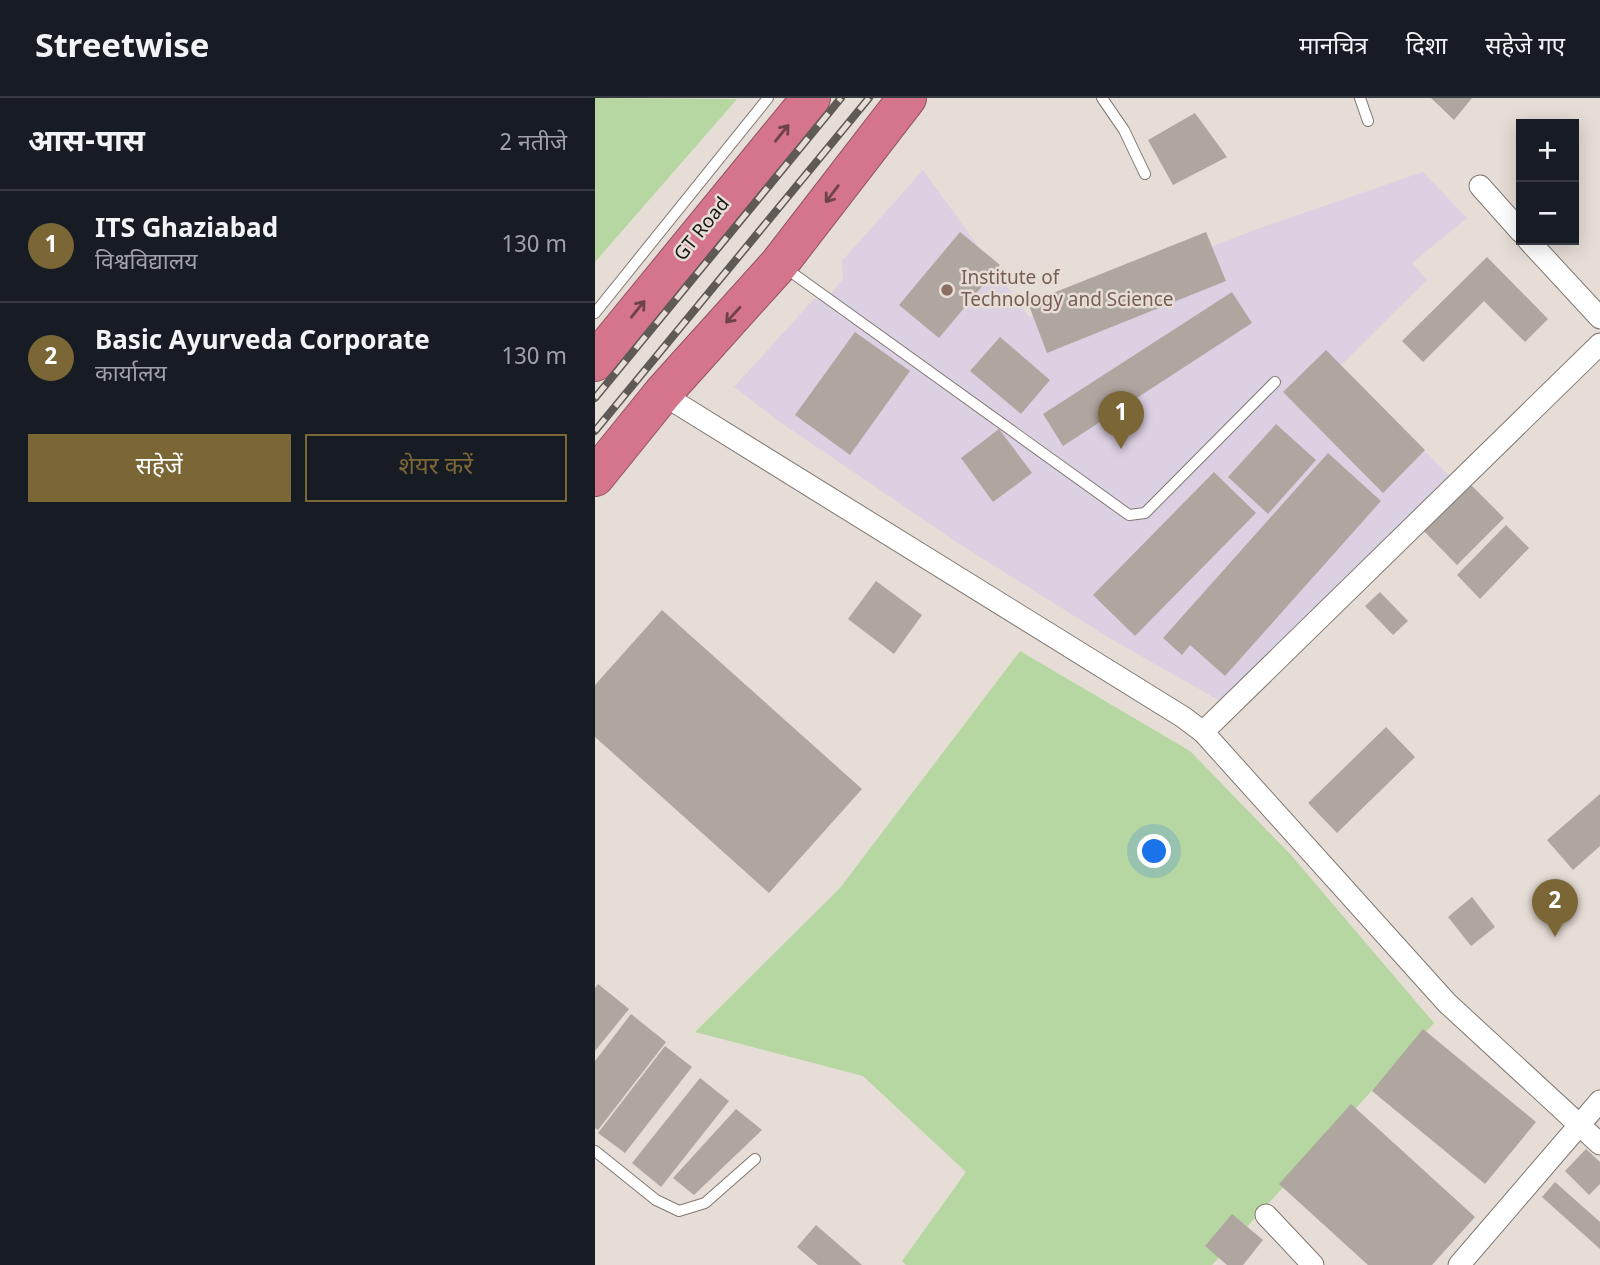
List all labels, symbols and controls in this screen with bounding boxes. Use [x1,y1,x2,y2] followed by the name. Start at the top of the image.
[35,27,210,70] text: Streetwise
[1299,32,1368,64] text: मानचित्र
[1406,32,1447,64] text: दिशा
[1485,32,1565,64] text: सहेजे गए
[1516,119,1579,245] map controls
[1516,119,1579,182] button: +
[28,124,145,163] text: आस-पास
[775,124,790,142] one-way arrow
[499,129,567,159] text: 2 नतीजे
[1516,182,1579,245] button: −
[824,185,839,203] one-way arrow
[670,193,736,267] street label: GT Road
[95,214,278,248] text: ITS Ghaziabad
[44,231,58,261] text: 1
[501,231,567,261] text: 130 m
[95,248,198,278] text: विश्वविद्यालय
[961,267,1174,314] place label: Institute of Technology and Science
[939,282,955,298] marker: Institute of Technology and Science
[630,300,646,318] one-way arrow
[725,305,741,323] one-way arrow
[95,326,430,360] text: Basic Ayurveda Corporate
[44,343,58,373] text: 2
[501,343,567,373] text: 130 m
[95,360,167,390] text: कार्यालय
[1098,391,1144,449] pin: 1
[28,434,291,502] button: सहेजें
[305,434,567,502] button: शेयर करें
[1137,834,1171,868] your location
[1532,879,1578,937] pin: 2

